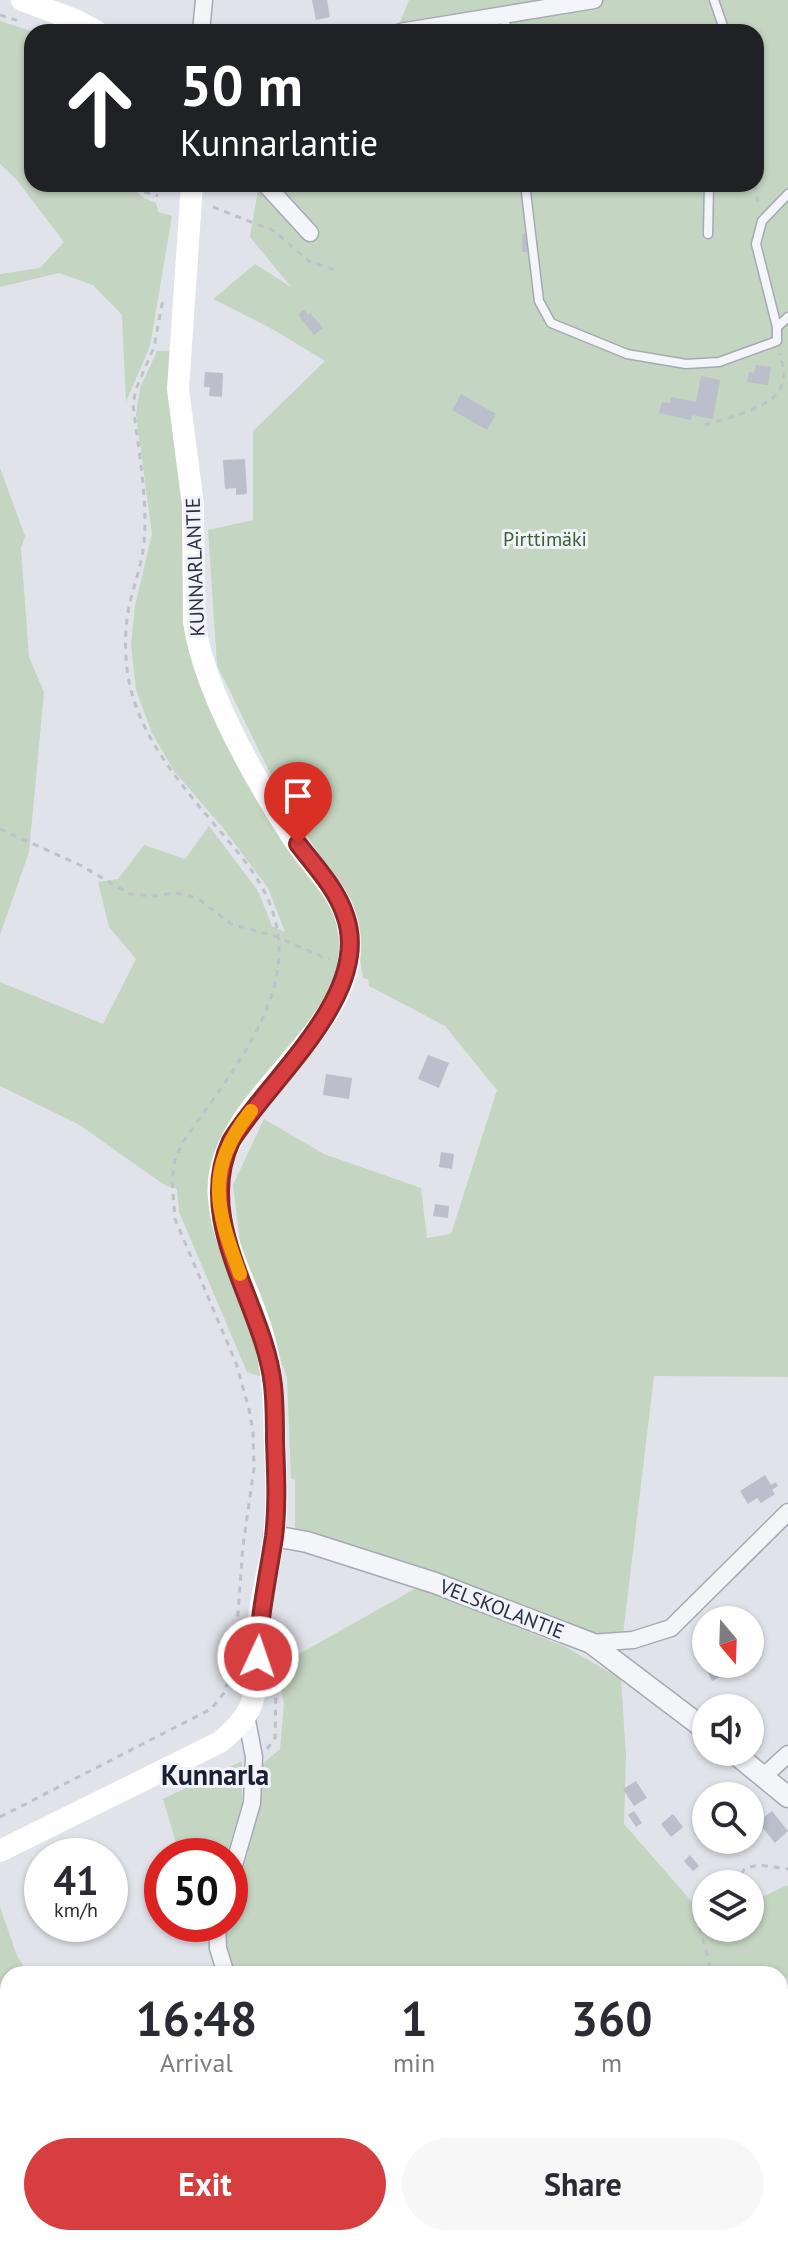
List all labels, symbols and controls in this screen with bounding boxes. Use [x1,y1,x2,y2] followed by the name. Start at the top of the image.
[180,49,303,121] text: 50 m
[48,56,152,160] icon: ahead
[180,119,378,166] text: Kunnarlantie
[180,497,210,637] street label: KUNNARLANTIE
[503,526,587,552] park label: Pirttimäki
[264,762,332,844] pin
[276,774,320,818] icon: arrive
[435,1573,568,1645] street label: VELSKOLANTIE
[692,1606,764,1678] north arrow
[692,1606,764,1942] map controls
[216,1615,300,1699] position arrow
[692,1694,764,1766] button: sound
[161,1756,269,1793] district label: Kunnarla
[692,1782,764,1854] button: search
[144,1838,248,1942] speed limit sign: 50
[53,1854,99,1906] text: 41
[692,1870,764,1942] button: layers
[54,1897,98,1923] text: km/h
[136,1987,257,2049] text: 16:48
[400,1987,428,2049] text: 1
[571,1987,652,2049] text: 360
[160,2046,233,2079] text: Arrival
[393,2046,435,2079] text: min
[601,2046,622,2079] text: m
[24,2138,386,2230] button: Exit
[402,2138,764,2230] button: Share

